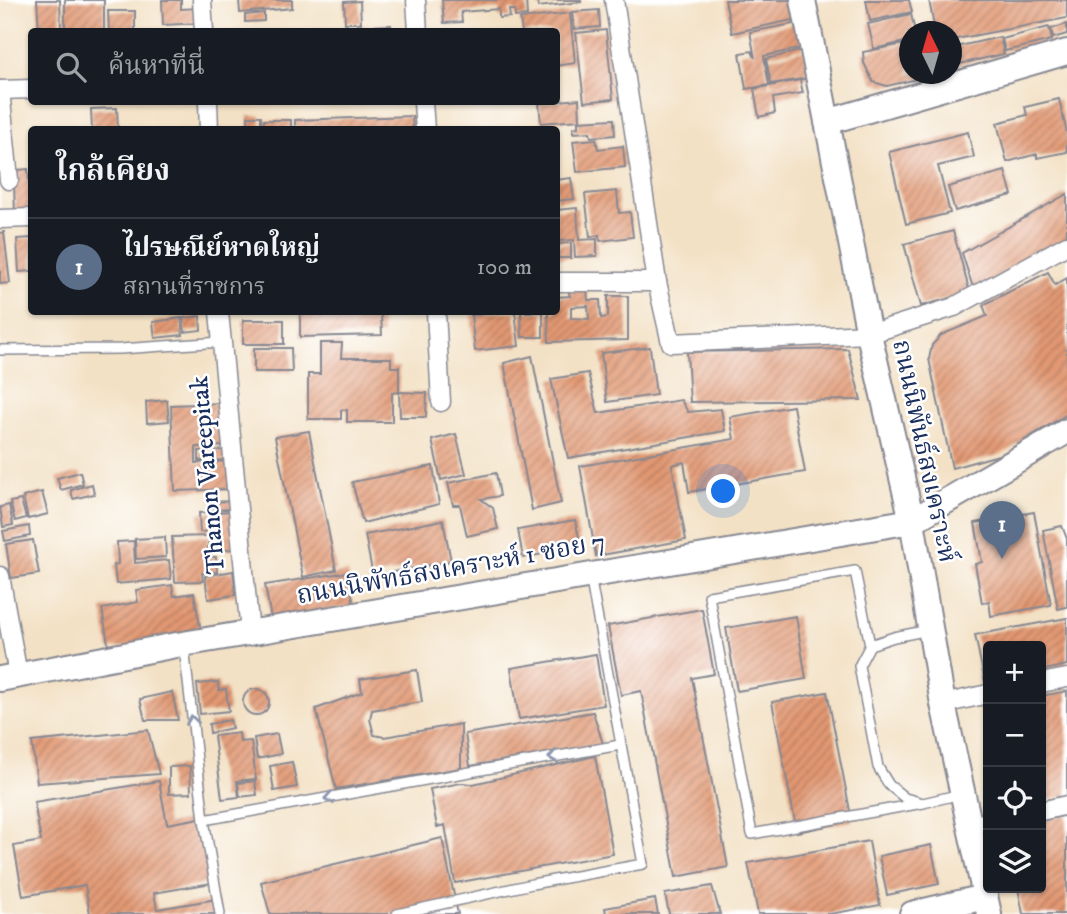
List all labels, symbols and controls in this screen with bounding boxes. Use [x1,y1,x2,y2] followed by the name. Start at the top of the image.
[899,21,962,84] north arrow
[28,28,560,105] search box
[52,48,90,86] icon: search
[108,50,205,83] text: ค้นหาที่นี่
[56,153,170,190] text: ใกล้เคียง
[123,232,320,265] text: ไปรษณีย์หาดใหญ่
[75,253,83,282] text: 1
[477,253,532,282] text: 100 m
[123,273,266,302] text: สถานที่ราชการ
[884,336,965,565] street label: ถนนนิพันธ์สงเคราะห์
[183,374,233,575] street label: Thanon Vareepitak
[706,474,740,508] your location
[979,501,1025,559] pin: 1
[294,525,608,612] street label: ถนนนิพัทธ์สงเคราะห์ 1 ซอย 7
[983,641,1046,893] map controls
[983,641,1046,704] button: +
[983,704,1046,767] button: −
[185,714,200,726] one-way arrow
[547,749,559,764] one-way arrow
[983,767,1046,830] button: locate
[323,789,335,804] one-way arrow
[983,830,1046,893] button: layers

